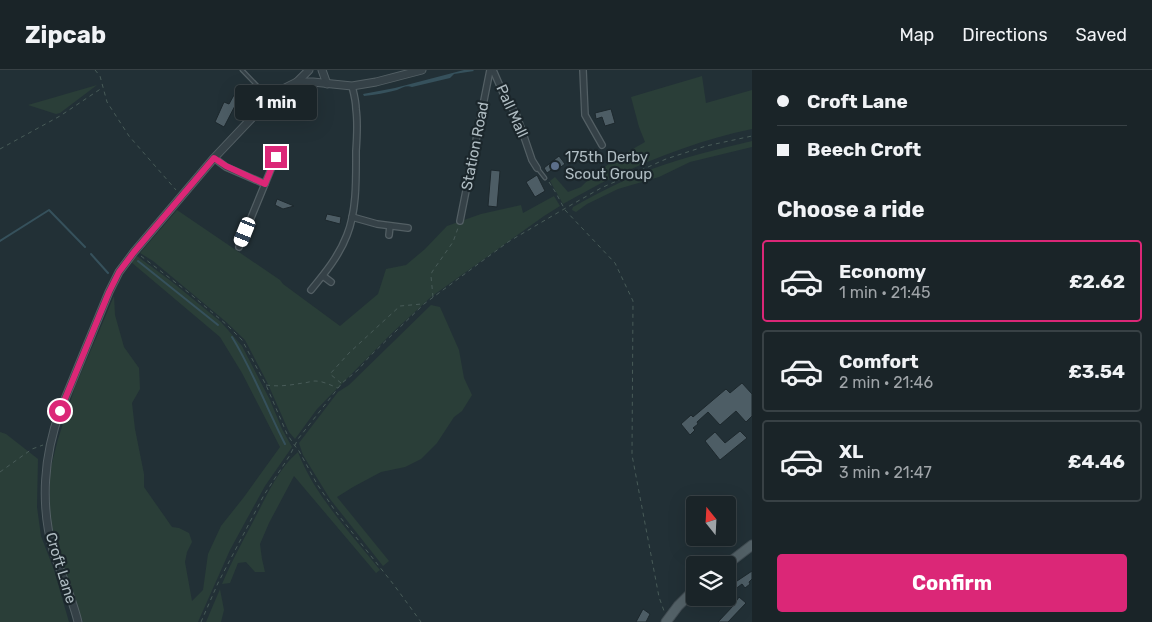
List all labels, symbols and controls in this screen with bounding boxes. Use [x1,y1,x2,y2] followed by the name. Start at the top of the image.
[25,21,106,49] text: Zipcab
[899,24,934,46] text: Map
[962,24,1048,46] text: Directions
[1076,24,1127,46] text: Saved
[492,82,532,140] street label: Pall Mall
[235,84,317,119] callout: 1 min
[807,90,908,113] text: Croft Lane
[256,93,296,112] text: 1 min
[458,100,492,192] street label: Station Road
[807,138,921,161] text: Beech Croft
[265,146,287,168] route end
[565,148,652,183] place label: 175th Derby Scout Group
[549,160,561,172] marker: 175th Derby Scout Group
[777,196,924,223] text: Choose a ride
[232,215,257,249] car
[779,259,824,304] icon: car
[839,260,926,283] text: Economy
[1069,270,1125,293] text: £2.62
[839,283,930,302] text: 1 min · 21:45
[779,349,824,394] icon: car
[839,350,919,373] text: Comfort
[1068,360,1125,383] text: £3.54
[839,373,933,392] text: 2 min · 21:46
[49,400,71,422] route start
[779,439,824,484] icon: car
[839,440,863,463] text: XL
[1068,450,1125,473] text: £4.46
[839,463,932,482] text: 3 min · 21:47
[686,496,736,546] north arrow
[686,496,736,606] map controls
[42,530,80,606] street label: Croft Lane
[777,554,1127,612] button: Confirm
[686,556,736,606] button: layers

